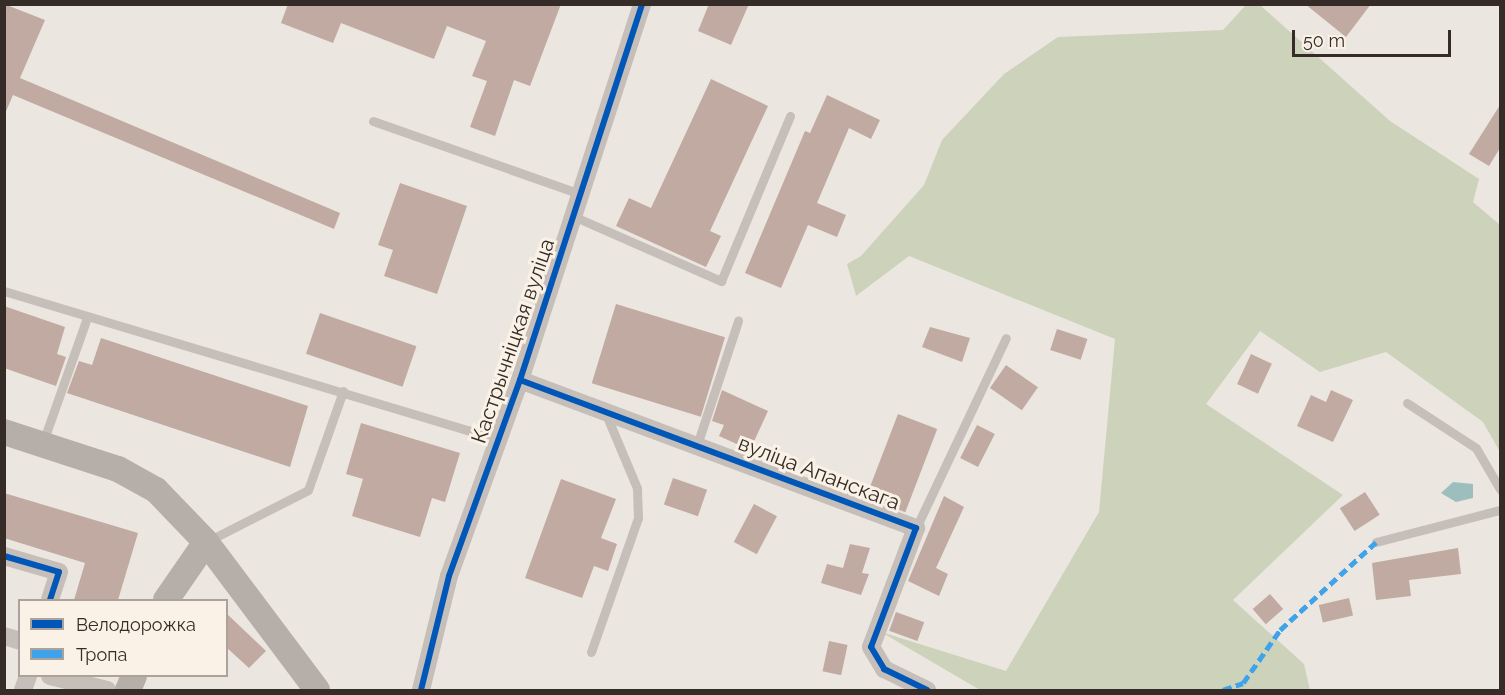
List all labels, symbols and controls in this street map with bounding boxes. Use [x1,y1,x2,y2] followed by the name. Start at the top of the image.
[1295,18,1454,56] scale bar
[1303,30,1345,51] text: 50 m
[466,235,560,447] street label: Кастрычніцкая вуліца
[734,430,904,516] street label: вуліца Апанскага
[18,599,228,677] legend
[76,614,196,635] text: Велодорожка
[76,644,127,665] text: Тропа

